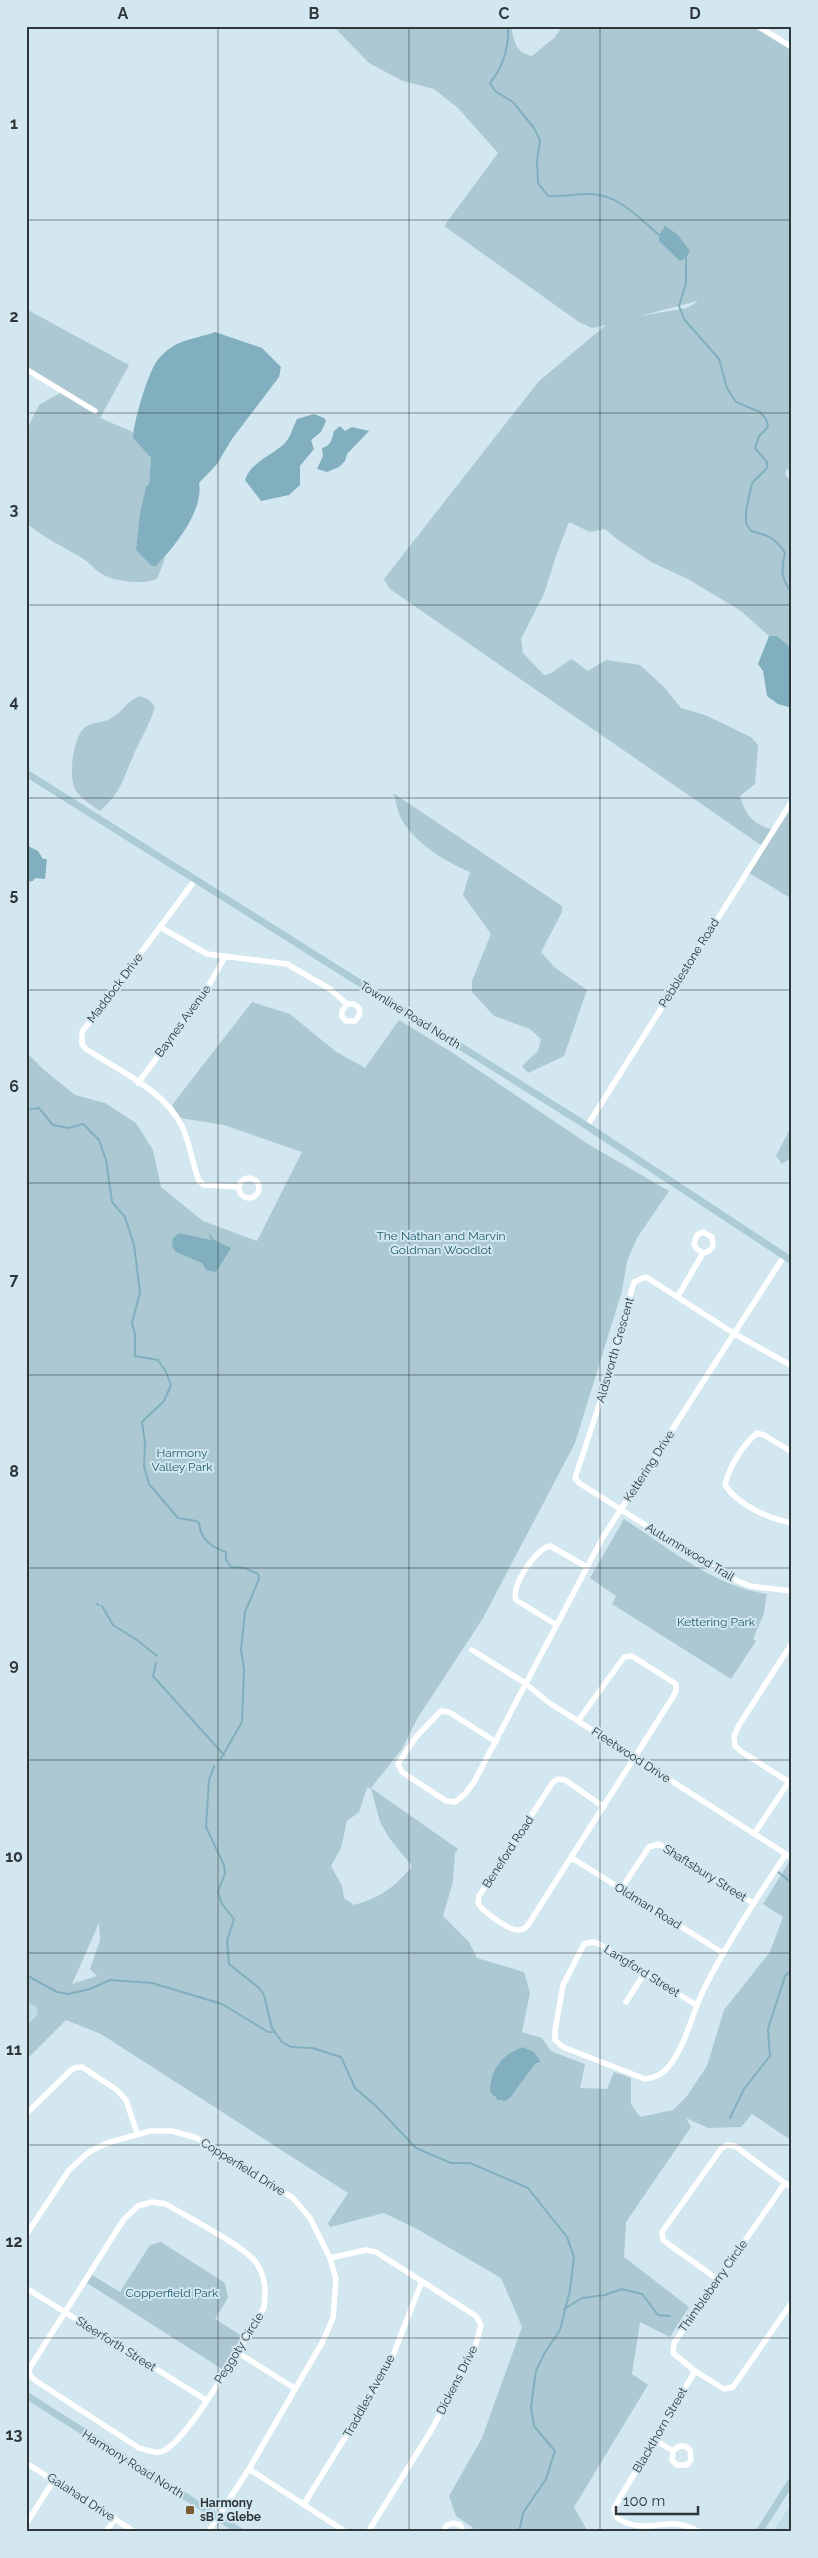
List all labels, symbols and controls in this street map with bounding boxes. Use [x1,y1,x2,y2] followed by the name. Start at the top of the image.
[118,4,129,23] text: A
[309,4,320,23] text: B
[499,4,510,23] text: C
[689,4,701,23] text: D
[10,114,18,133] text: 1
[9,307,19,326] text: 2
[10,500,19,519] text: 3
[9,692,19,711] text: 4
[10,885,19,904] text: 5
[656,916,722,1010] street label: Pebblestone Road
[84,950,146,1026] street label: Maddock Drive
[357,978,463,1052] street label: Townline Road North
[152,982,214,1060] street label: Baynes Avenue
[9,1077,19,1096] text: 6
[376,1229,506,1257] park label: The Nathan and Marvin Goldman Woodlot
[10,1270,19,1289] text: 7
[593,1296,637,1404] street label: Aldsworth Crescent
[621,1428,677,1504] street label: Kettering Drive
[151,1446,213,1474] park label: Harmony Valley Park
[9,1462,19,1481] text: 8
[643,1520,738,1584] street label: Autumnwood Trail
[677,1615,756,1629] park label: Kettering Park
[9,1655,19,1674] text: 9
[589,1724,673,1786] street label: Fleetwood Drive
[479,1813,537,1891] street label: Beneford Road
[661,1842,749,1904] street label: Shaftsbury Street
[5,1847,23,1866] text: 10
[612,1880,684,1932] street label: Oldman Road
[602,1942,682,2000] street label: Langford Street
[6,2040,22,2059] text: 11
[198,2135,288,2199] street label: Copperfield Drive
[6,2232,22,2251] text: 12
[676,2237,750,2335] street label: Thimbleberry Circle
[126,2286,219,2300] park label: Copperfield Park
[212,2310,266,2386] street label: Peggoty Circle
[73,2314,159,2374] street label: Steerforth Street
[434,2343,480,2417] street label: Dickens Drive
[340,2352,398,2440] street label: Traddles Avenue
[630,2385,690,2475] street label: Blackthorn Street
[6,2425,22,2444] text: 13
[80,2427,186,2501] street label: Harmony Road North
[45,2470,117,2524] street label: Galahad Drive
[616,2483,698,2515] scale bar
[623,2492,665,2510] text: 100 m
[200,2496,261,2524] place label: Harmony sB 2 Glebe
[184,2504,196,2516] marker: Harmony sB 2 Glebe

